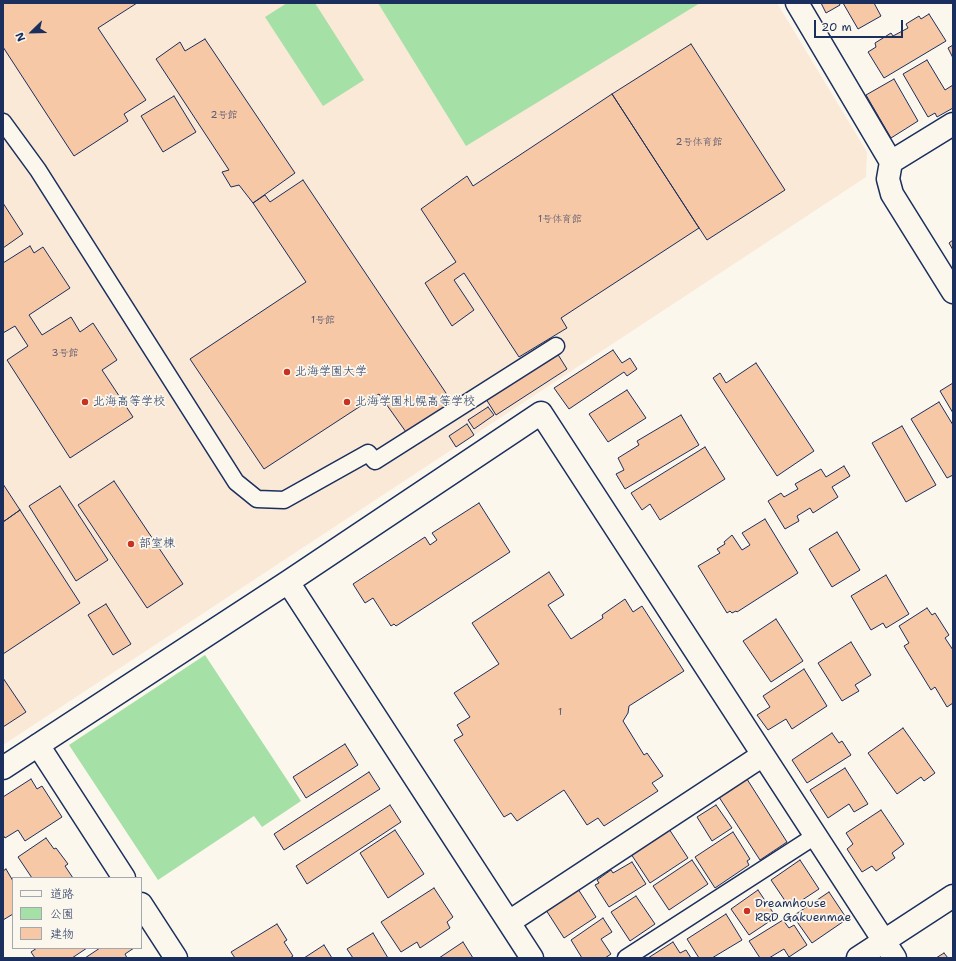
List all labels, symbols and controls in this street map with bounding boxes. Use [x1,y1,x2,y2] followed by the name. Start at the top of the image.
[12,12,52,52] north arrow
[816,12,905,38] scale bar
[821,19,852,35] text: 20 m
[12,30,29,44] text: N
[211,109,237,121] house number: 2号館
[676,136,722,148] house number: 2号体育館
[538,213,582,225] house number: 1号体育館
[311,314,335,326] house number: 1号館
[52,347,78,359] house number: 3号館
[295,365,367,379] place label: 北海学園大学
[282,367,292,377] marker: 北海学園大学
[93,395,165,409] place label: 北海高等学校
[355,395,475,409] place label: 北海学園札幌高等学校
[80,397,90,407] marker: 北海高等学校
[342,397,352,407] marker: 北海学園札幌高等学校
[139,537,175,551] place label: 部室棟
[126,539,136,549] marker: 部室棟
[558,706,562,718] house number: 1
[12,877,142,949] legend
[50,886,74,902] text: 道路
[755,897,851,925] place label: Dreamhouse R&D Gakuenmae
[50,906,74,922] text: 公園
[742,906,752,916] marker: Dreamhouse R&D Gakuenmae
[50,926,74,942] text: 建物

